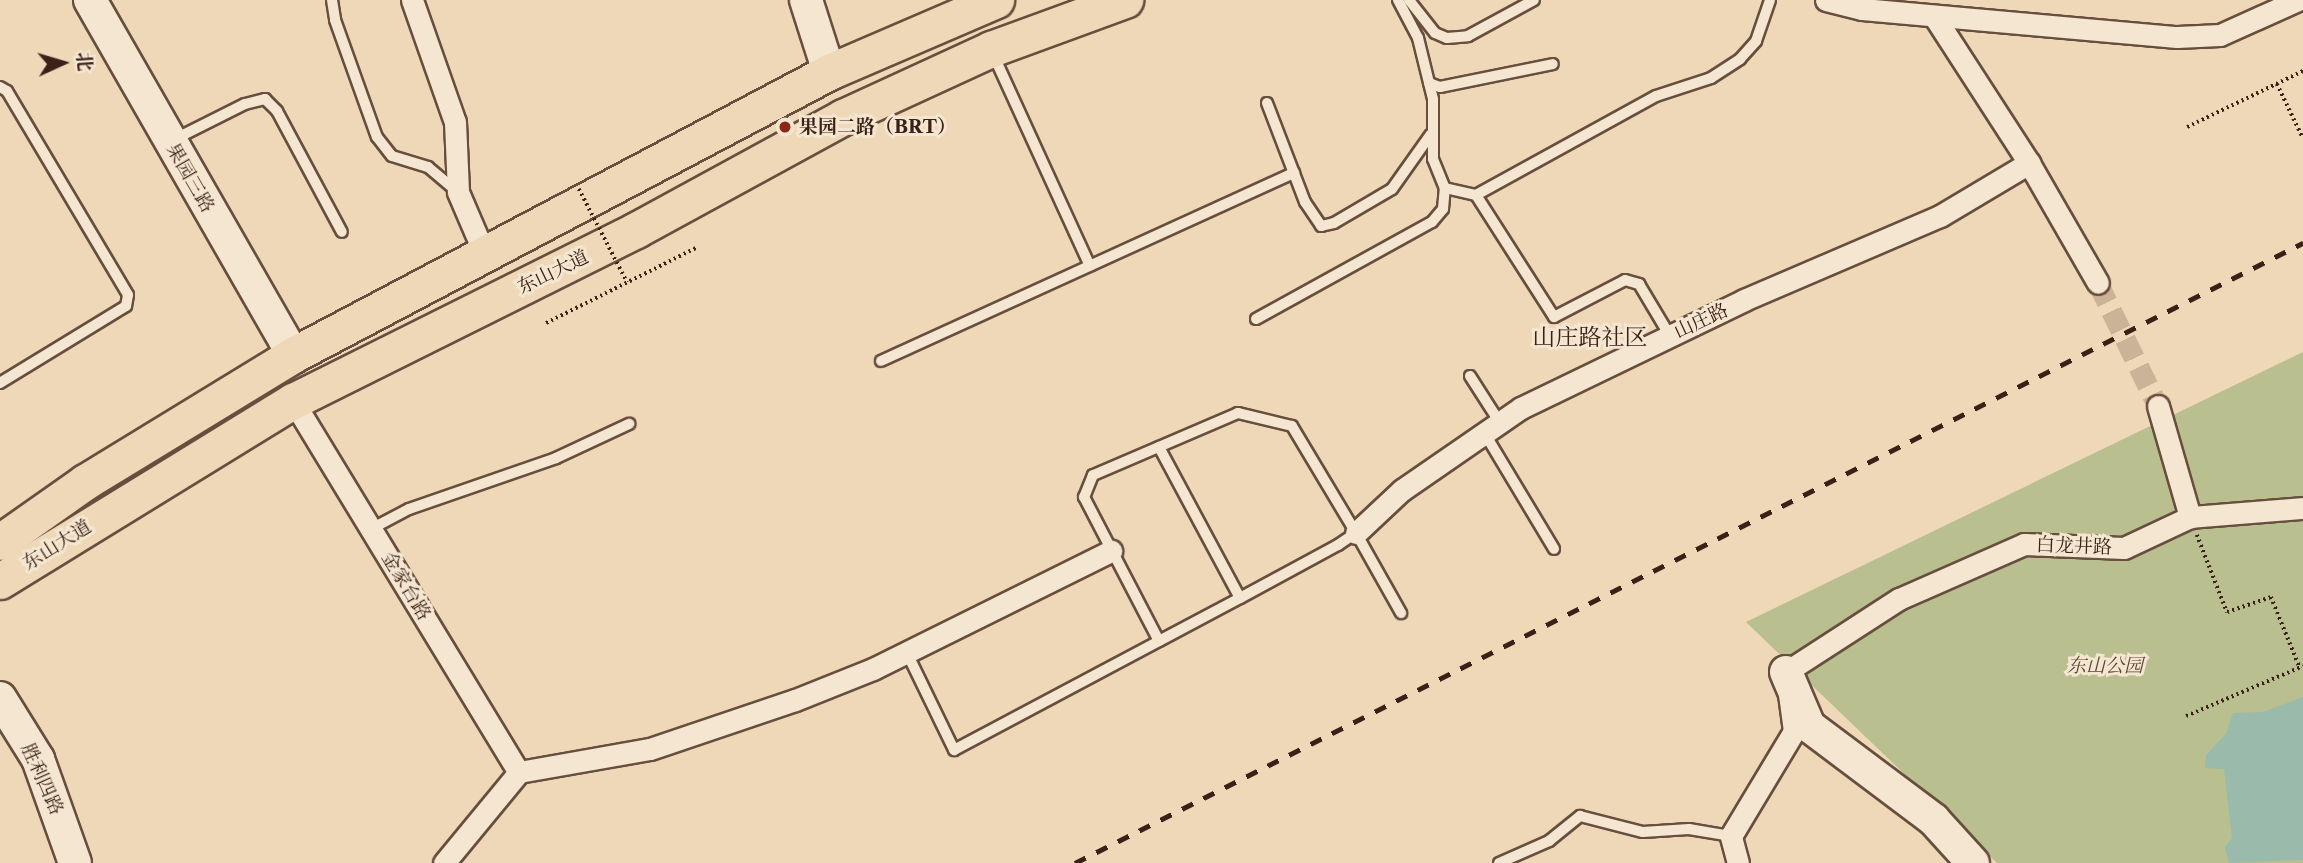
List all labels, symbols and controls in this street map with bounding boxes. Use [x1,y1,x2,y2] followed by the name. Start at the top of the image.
[28,28,98,98] north arrow
[72,51,97,72] text: 北
[799,116,956,138] place label: 果园二路（BRT）
[777,119,793,135] marker: 果园二路（BRT）
[161,139,219,217] street label: 果园三路
[514,245,592,299] street label: 东山大道
[1670,299,1732,343] street label: 山庄路
[1533,323,1647,351] district label: 山庄路社区
[19,515,95,575] street label: 东山大道
[2036,533,2112,559] street label: 白龙井路
[377,548,435,624] street label: 金家台路
[2067,655,2143,677] park label: 东山公园
[16,740,68,818] street label: 胜利四路

